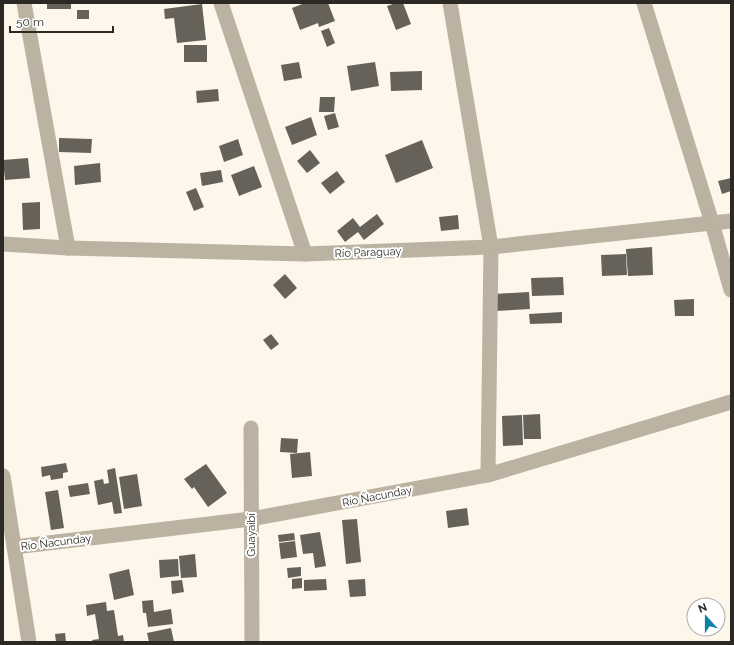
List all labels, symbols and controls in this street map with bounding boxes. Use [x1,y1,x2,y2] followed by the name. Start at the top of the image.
[10,8,113,34] scale bar
[16,15,44,29] text: 50 m
[335,245,402,260] street label: Río Paraguay
[341,482,413,510] street label: Río Ñacunday
[245,513,258,557] street label: Guayaibí
[20,531,92,553] street label: Río Ñacunday
[686,597,726,637] north arrow
[696,601,709,616] text: N

